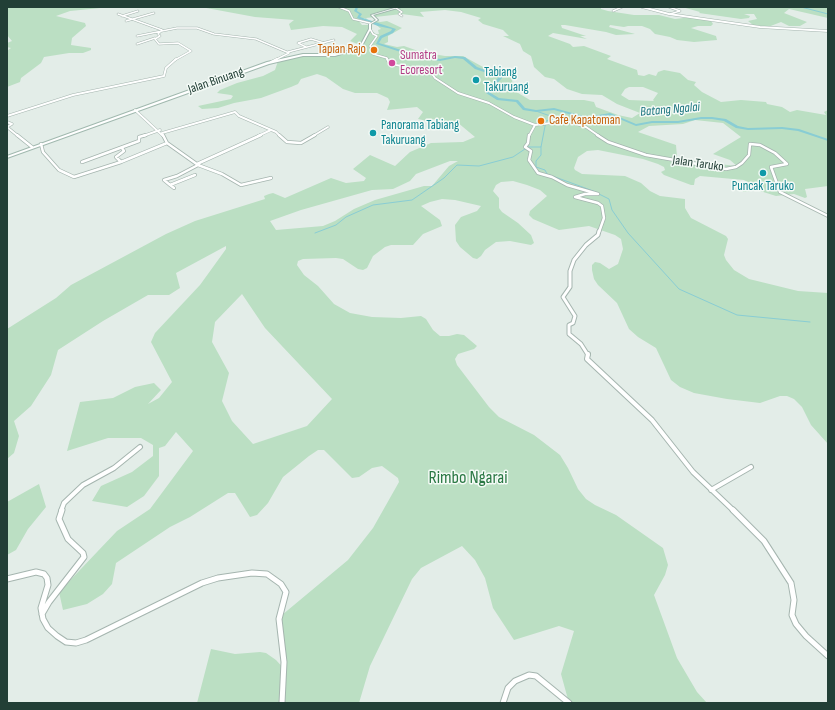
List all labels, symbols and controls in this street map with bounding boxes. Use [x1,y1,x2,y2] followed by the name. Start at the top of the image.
[318,42,366,58] place label: Tapian Rajo
[369,45,379,55] marker: Tapian Rajo
[400,48,442,79] place label: Sumatra Ecoresort
[387,58,397,68] marker: Sumatra Ecoresort
[186,64,246,98] street label: Jalan Binuang
[484,65,529,96] place label: Tabiang Takuruang
[471,75,481,85] marker: Tabiang Takuruang
[640,100,700,120] water label: Batang Ngalai
[549,113,620,129] place label: Cafe Kapatoman
[536,116,546,126] marker: Cafe Kapatoman
[381,118,459,149] place label: Panorama Tabiang Takuruang
[368,128,378,138] marker: Panorama Tabiang Takuruang
[671,153,725,175] street label: Jalan Taruko
[758,168,768,178] marker: Puncak Taruko
[732,179,794,195] place label: Puncak Taruko
[428,467,508,489] park label: Rimbo Ngarai

